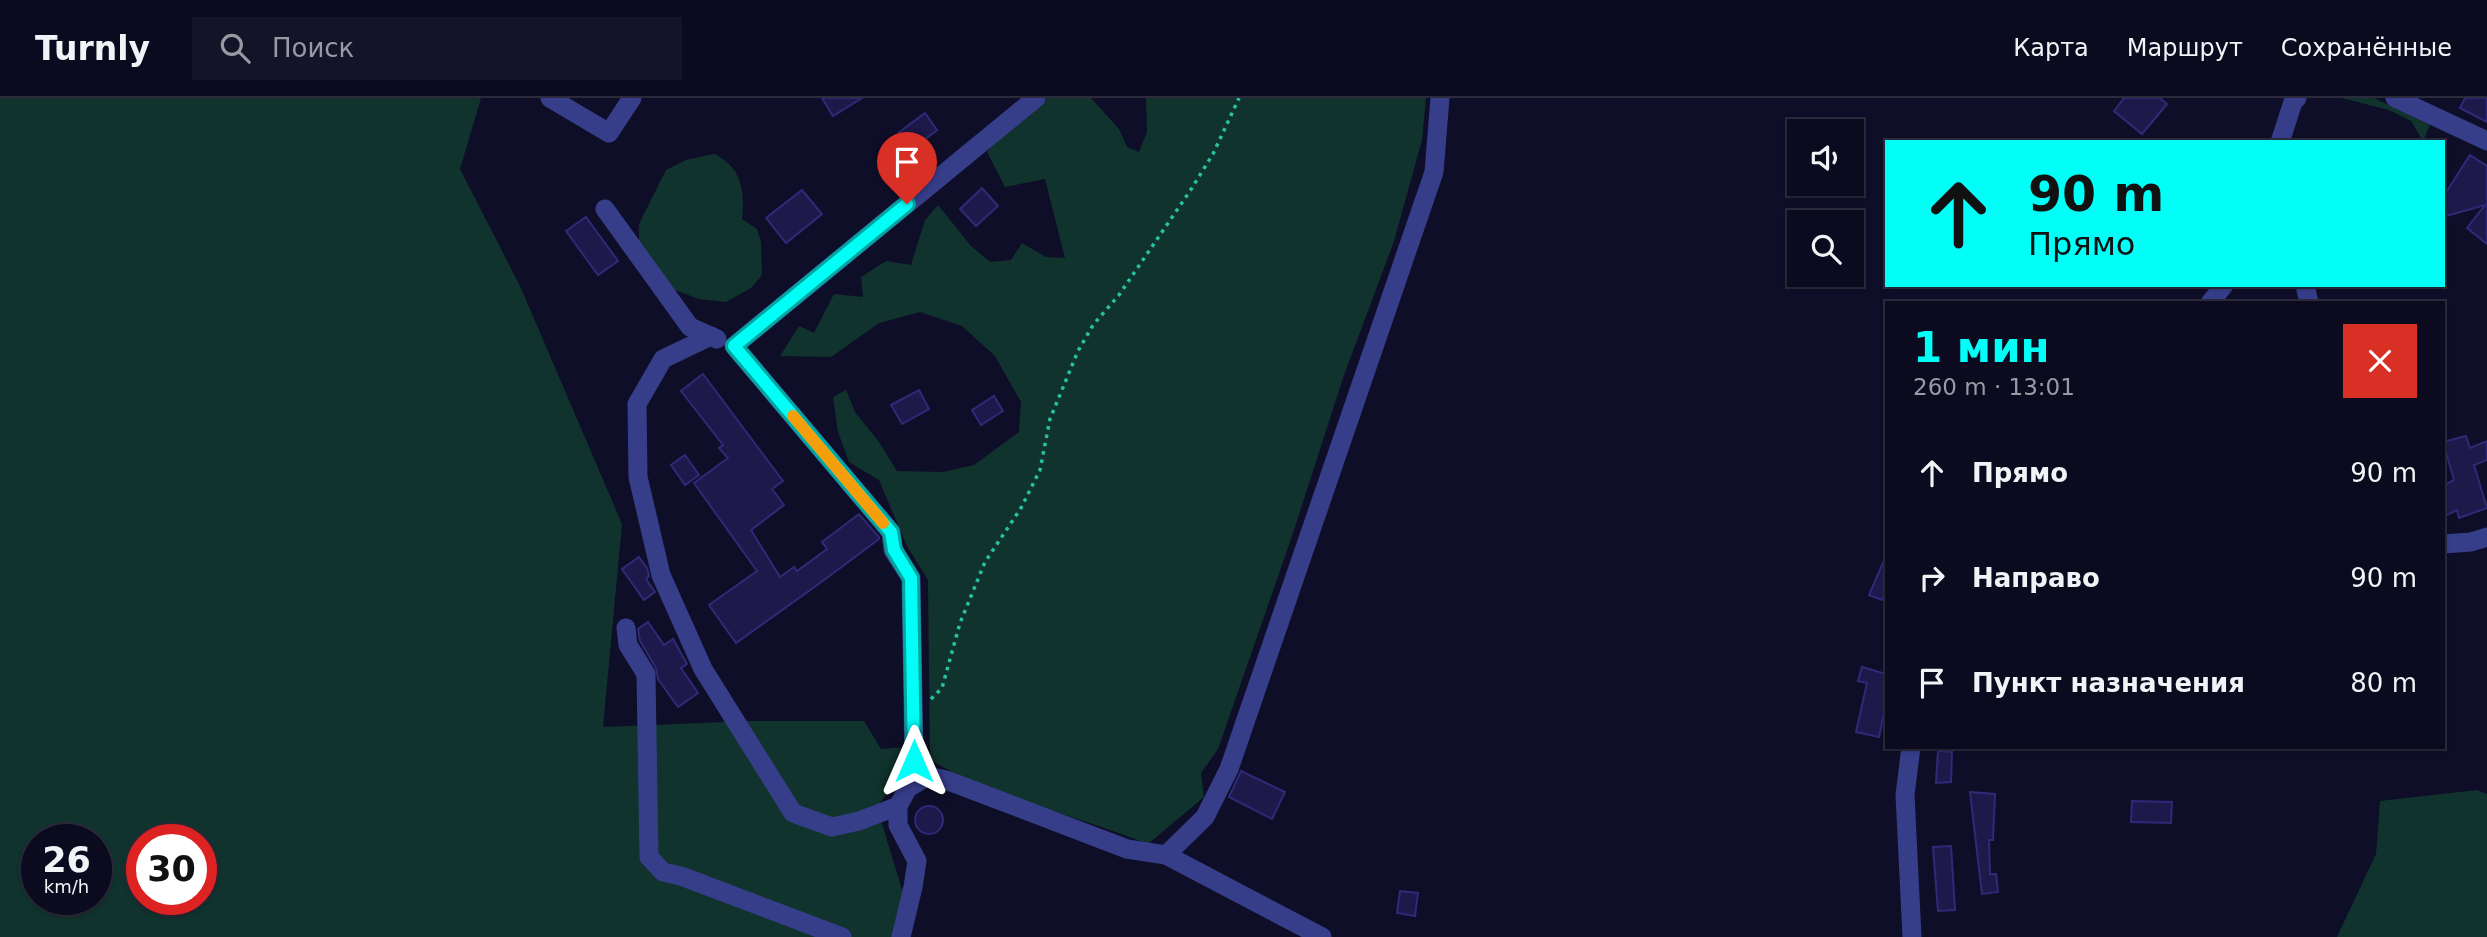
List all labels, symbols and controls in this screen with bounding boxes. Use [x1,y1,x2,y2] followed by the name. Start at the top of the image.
[192,17,682,80] search box
[35,29,150,68] text: Turnly
[216,29,254,67] icon: search
[272,33,354,63] text: Поиск
[2013,34,2089,62] text: Карта
[2127,34,2243,62] text: Маршрут
[2281,34,2452,62] text: Сохранённые
[1787,119,1864,287] map controls
[1787,119,1864,196] button: sound
[877,132,937,204] pin
[888,143,926,181] icon: arrive
[2028,166,2164,223] text: 90 m
[1913,168,2004,259] icon: ahead
[1787,210,1864,287] button: search
[2028,225,2135,263] text: Прямо
[1913,323,2050,372] text: 1 мин
[2343,324,2417,398] button: close
[1913,374,2075,400] text: 260 m · 13:01
[1913,454,1951,492] icon: ahead
[1972,458,2068,488] text: Прямо
[2350,458,2417,488] text: 90 m
[1913,559,1951,597] icon: right
[1972,563,2100,593] text: Направо
[2350,563,2417,593] text: 90 m
[1913,664,1951,702] icon: arrive
[1972,668,2245,698] text: Пункт назначения
[2350,668,2417,698] text: 80 m
[877,724,951,798] position arrow
[126,824,217,915] speed limit sign: 30
[42,840,91,880] text: 26
[44,876,89,897] text: km/h

